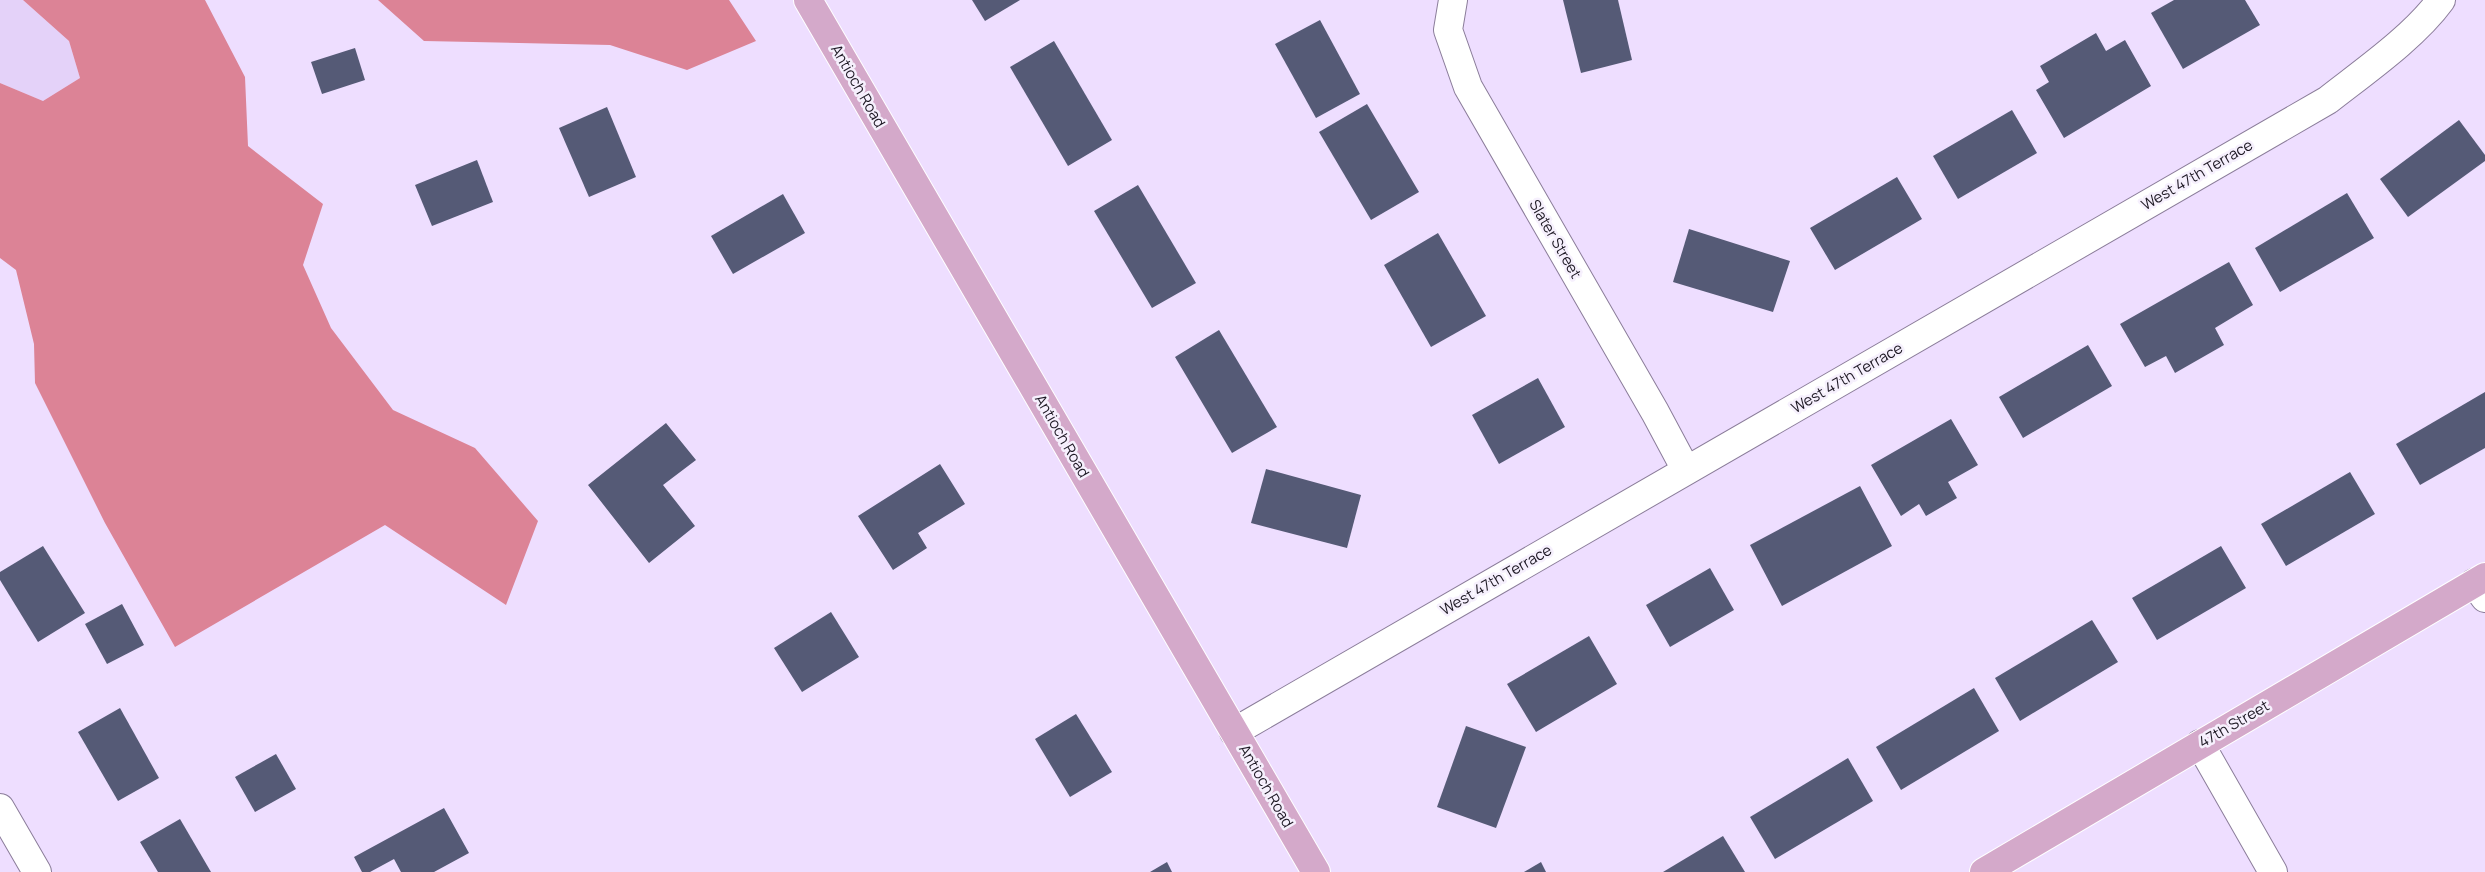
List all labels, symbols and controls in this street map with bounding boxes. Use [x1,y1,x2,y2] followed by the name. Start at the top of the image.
[826,40,891,131] street label: Antioch Road
[2137,134,2256,215] street label: West 47th Terrace
[1524,195,1587,282] street label: Slater Street
[1787,337,1906,418] street label: West 47th Terrace
[1030,390,1095,481] street label: Antioch Road
[1436,539,1555,620] street label: West 47th Terrace
[2195,695,2273,752] street label: 47th Street
[1234,740,1299,831] street label: Antioch Road

